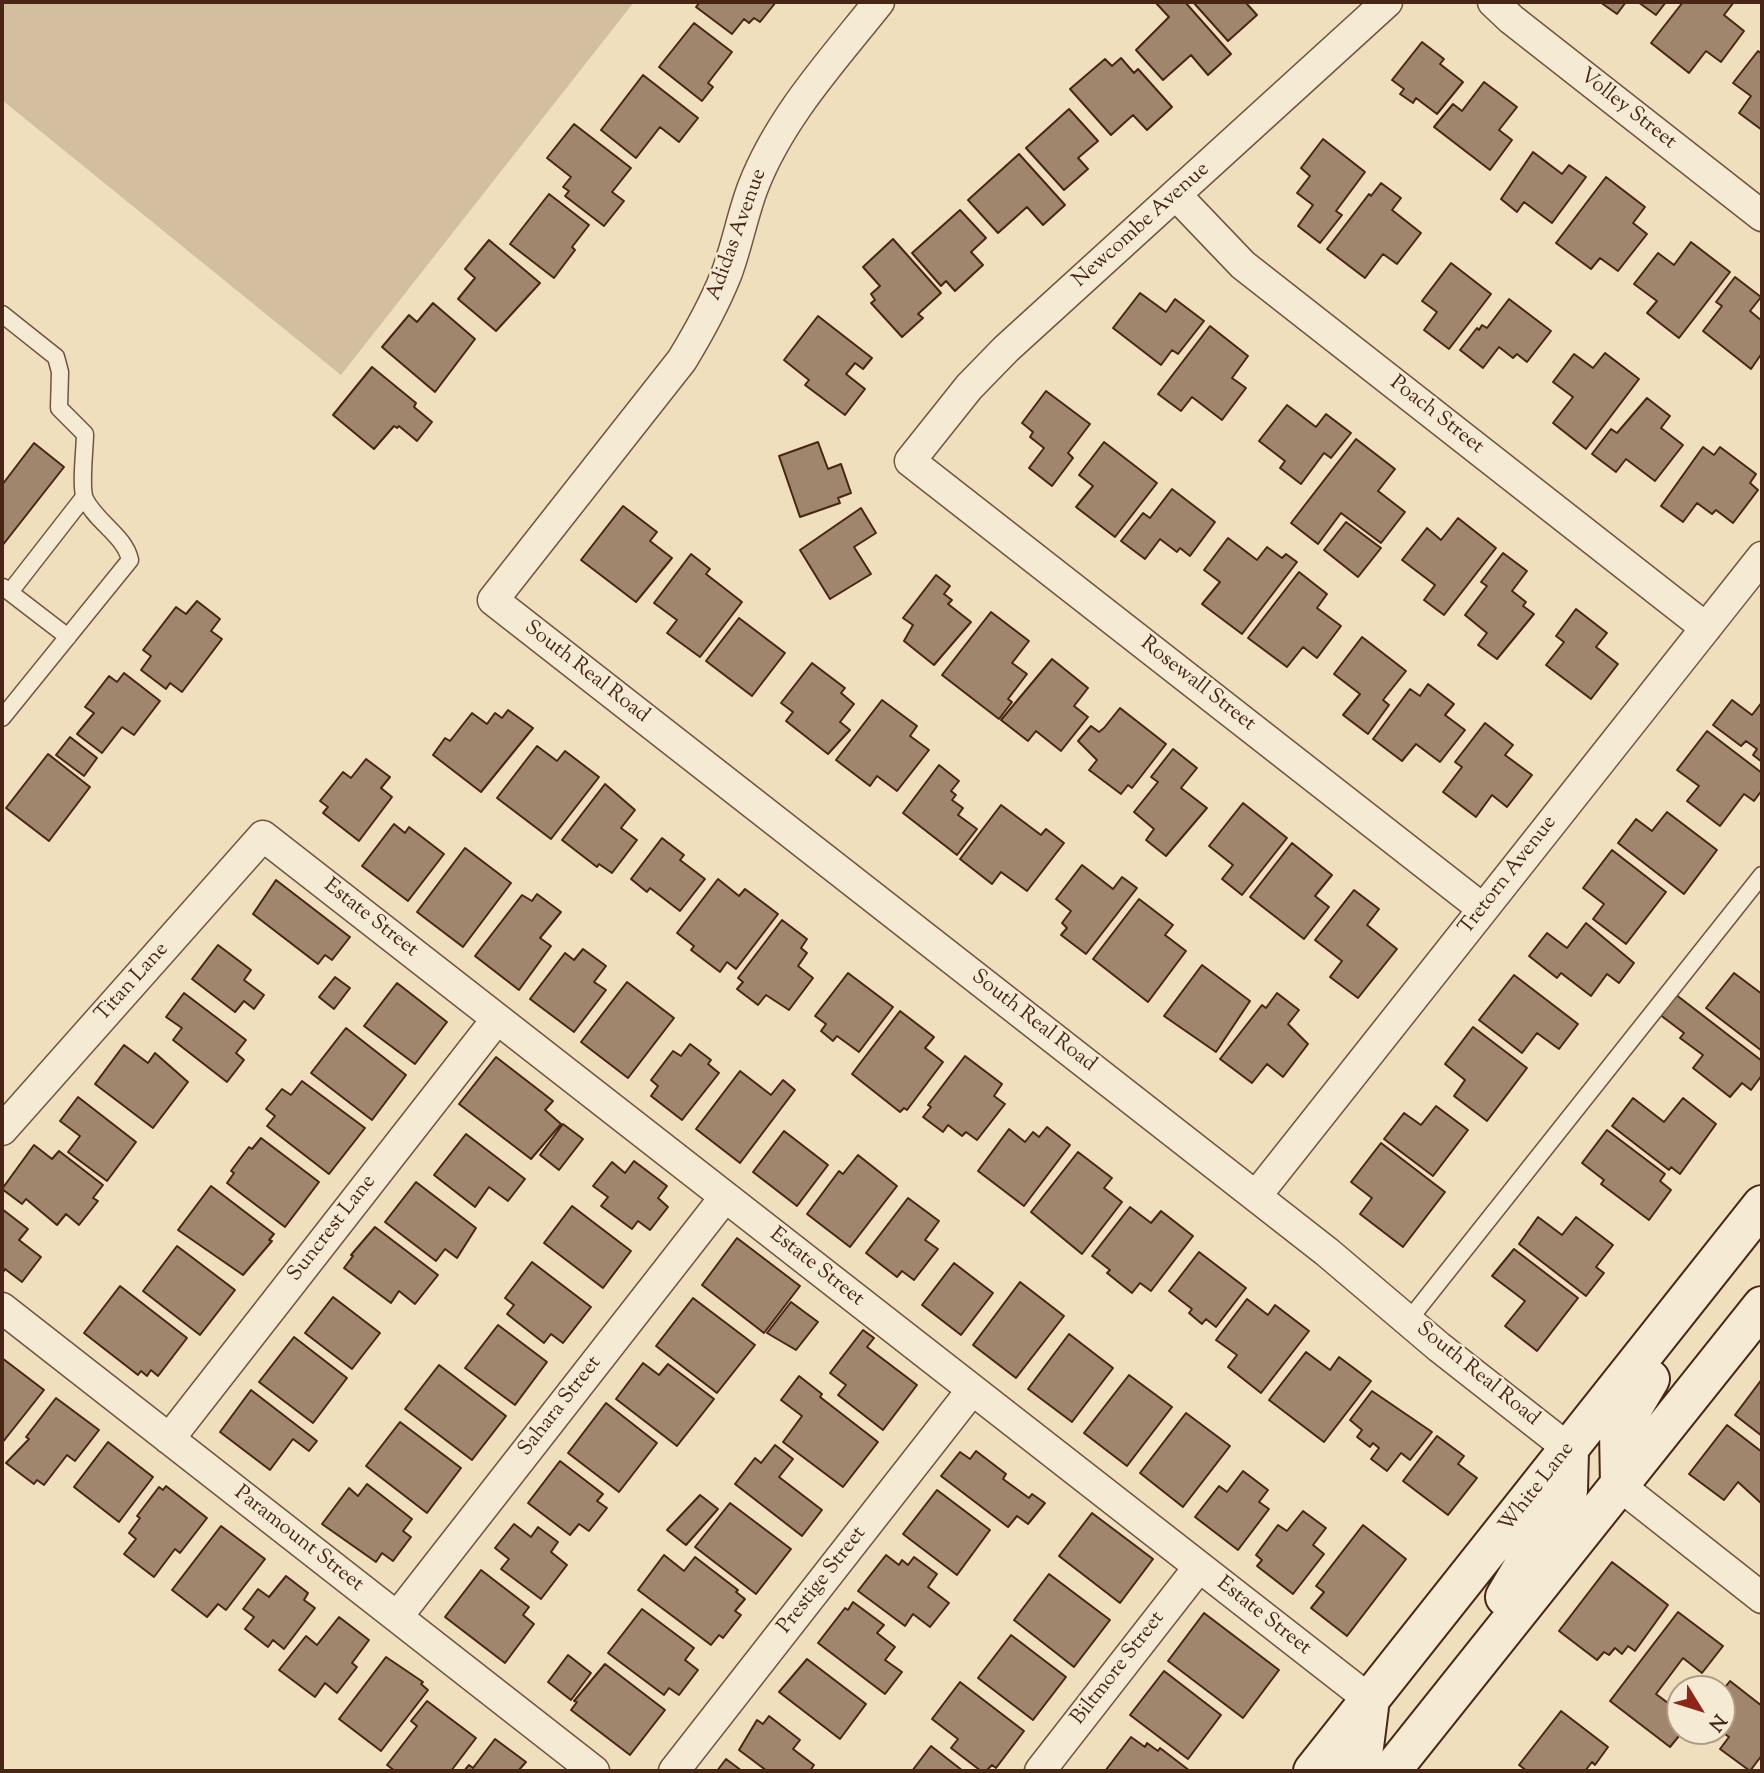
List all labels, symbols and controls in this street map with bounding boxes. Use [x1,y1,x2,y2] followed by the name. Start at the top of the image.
[1573,64,1681,156] street label: Volley Street
[1069,158,1215,294] street label: Newcombe Avenue
[703,166,773,304] street label: Adidas Avenue
[1384,372,1488,460] street label: Poach Street
[519,616,653,730] street label: South Real Road
[1134,632,1260,738] street label: Rosewall Street
[1455,811,1563,941] street label: Tretorn Avenue
[318,874,422,964] street label: Estate Street
[91,938,175,1028] street label: Titan Lane
[966,965,1100,1079] street label: South Real Road
[284,1171,382,1287] street label: Suncrest Lane
[764,1223,868,1313] street label: Estate Street
[1410,1318,1544,1432] street label: South Real Road
[514,1352,608,1462] street label: Sahara Street
[1495,1438,1581,1538] street label: White Lane
[228,1482,368,1598] street label: Paramount Street
[773,1522,873,1640] street label: Prestige Street
[1211,1572,1315,1662] street label: Estate Street
[1067,1607,1171,1731] street label: Biltmore Street
[1666,1675,1736,1745] north arrow
[1701,1708,1732,1736] text: N

